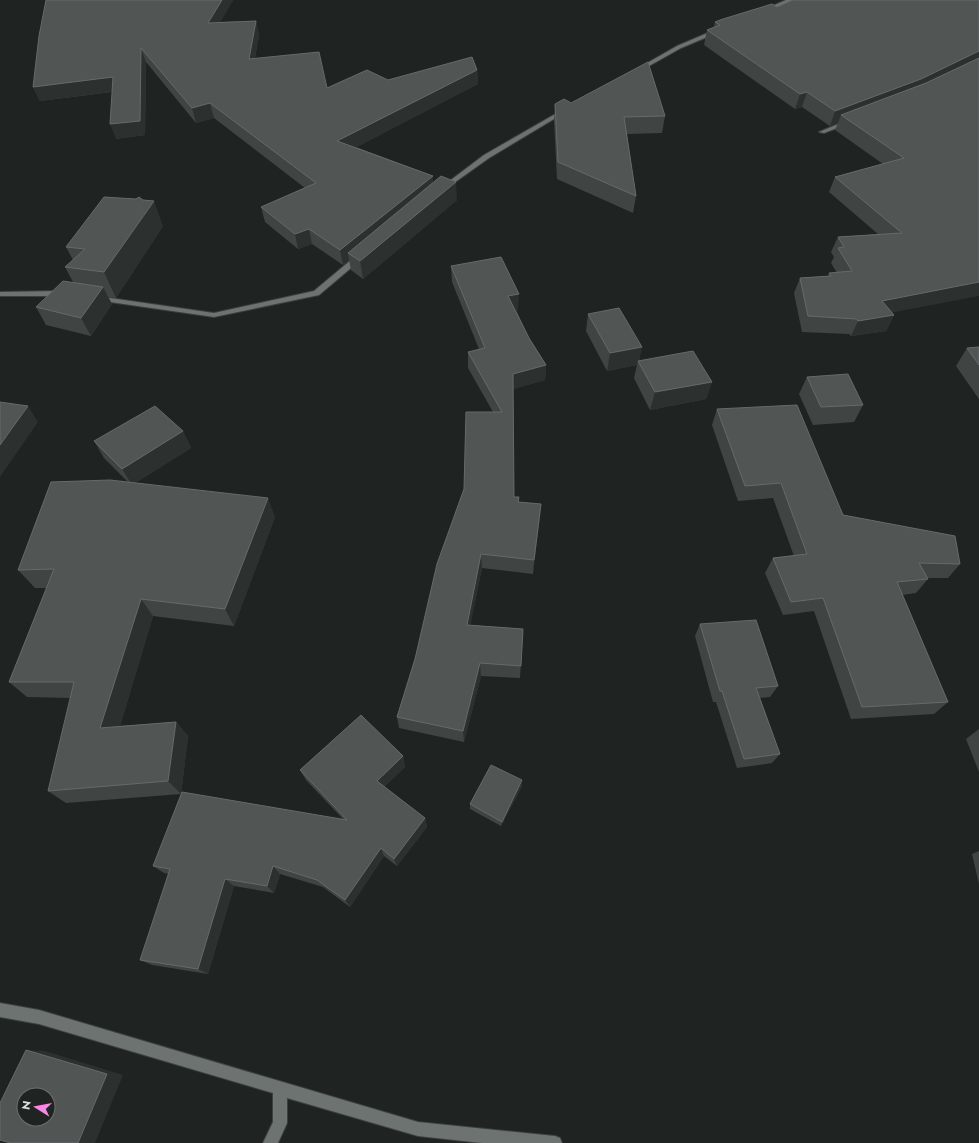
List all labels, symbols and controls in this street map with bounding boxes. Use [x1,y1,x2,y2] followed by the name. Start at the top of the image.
[16,1087,56,1127] north arrow
[17,1099,35,1111] text: N

